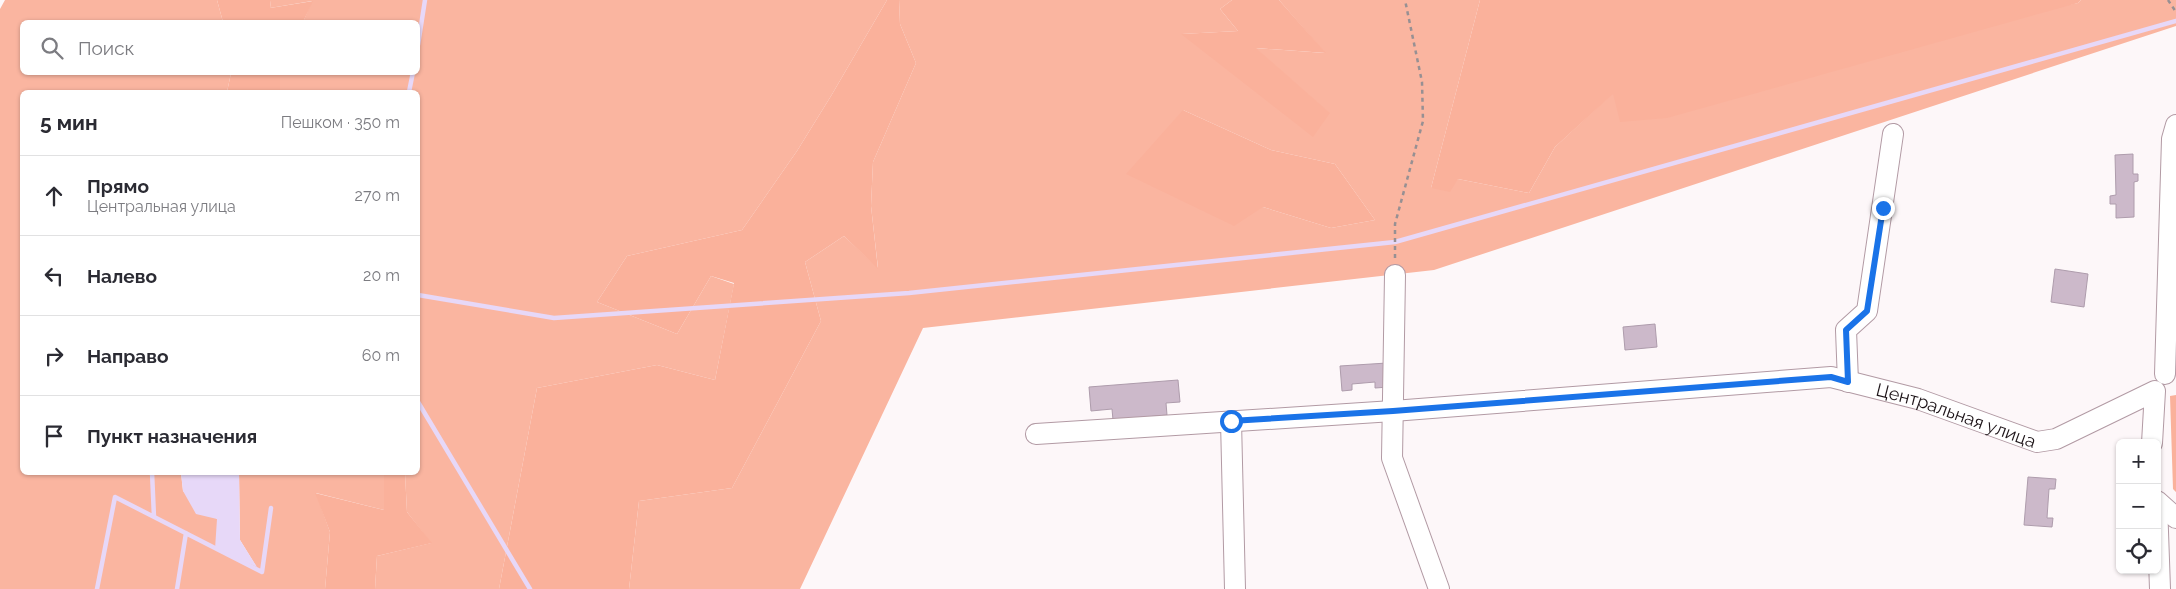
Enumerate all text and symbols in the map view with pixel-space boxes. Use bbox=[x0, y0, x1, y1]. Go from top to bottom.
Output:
search box bbox=[20, 20, 420, 75]
icon: search bbox=[38, 34, 66, 62]
text: Поиск bbox=[78, 37, 134, 59]
text: 5 мин bbox=[40, 110, 98, 135]
text: Пешком · 350 m bbox=[281, 113, 400, 132]
text: Прямо bbox=[87, 175, 149, 197]
icon: ahead bbox=[40, 182, 68, 210]
text: 270 m bbox=[355, 186, 400, 205]
text: Центральная улица bbox=[87, 197, 236, 216]
route end bbox=[1872, 197, 1895, 220]
icon: left bbox=[40, 262, 68, 290]
text: Налево bbox=[87, 265, 157, 287]
text: 20 m bbox=[363, 266, 400, 285]
icon: right bbox=[40, 342, 68, 370]
text: Направо bbox=[87, 345, 168, 367]
text: 60 m bbox=[362, 346, 400, 365]
street label: Центральная улица bbox=[1874, 378, 2039, 451]
route start bbox=[1220, 410, 1243, 433]
icon: arrive bbox=[40, 422, 68, 450]
text: Пункт назначения bbox=[87, 425, 257, 447]
map controls bbox=[2116, 439, 2161, 574]
button: + bbox=[2116, 439, 2161, 484]
button: − bbox=[2116, 484, 2161, 529]
button: locate bbox=[2116, 529, 2161, 574]

